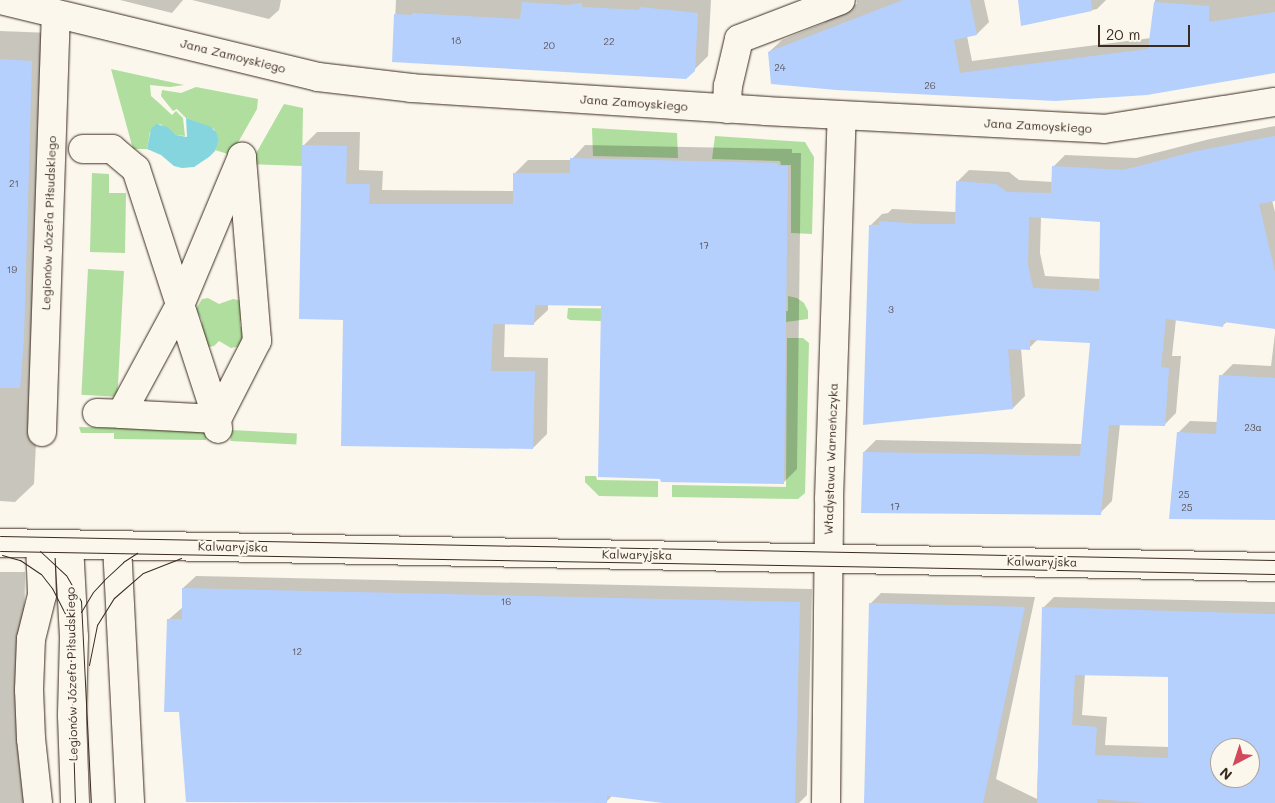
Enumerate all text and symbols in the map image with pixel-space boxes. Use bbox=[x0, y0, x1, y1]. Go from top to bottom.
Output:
scale bar bbox=[1100, 15, 1192, 47]
text: 20 m bbox=[1106, 24, 1140, 44]
house number: 18 bbox=[451, 35, 461, 47]
street label: Jana Zamoyskiego bbox=[179, 36, 287, 76]
house number: 22 bbox=[603, 36, 615, 48]
house number: 20 bbox=[543, 40, 555, 52]
house number: 24 bbox=[774, 62, 786, 74]
house number: 26 bbox=[924, 80, 936, 92]
street label: Jana Zamoyskiego bbox=[580, 92, 688, 114]
street label: Jana Zamoyskiego bbox=[984, 116, 1092, 136]
street label: Legionów Józefa Piłsudskiego bbox=[39, 136, 59, 310]
house number: 21 bbox=[9, 178, 19, 190]
house number: 17 bbox=[699, 240, 709, 252]
house number: 19 bbox=[7, 264, 17, 276]
house number: 3 bbox=[888, 304, 894, 316]
street label: Władysława Warneńczyka bbox=[821, 383, 841, 535]
house number: 23a bbox=[1244, 422, 1262, 434]
house number: 25 bbox=[1178, 489, 1190, 501]
house number: 17 bbox=[890, 501, 900, 513]
house number: 25 bbox=[1181, 502, 1193, 514]
street label: Kalwaryjska bbox=[198, 539, 268, 555]
street label: Kalwaryjska bbox=[602, 547, 672, 563]
street label: Kalwaryjska bbox=[1007, 554, 1077, 570]
street label: Legionów Józefa Piłsudskiego bbox=[63, 587, 81, 761]
house number: 16 bbox=[501, 596, 511, 608]
house number: 12 bbox=[292, 646, 302, 658]
north arrow bbox=[1210, 738, 1260, 788]
text: N bbox=[1216, 763, 1236, 785]

